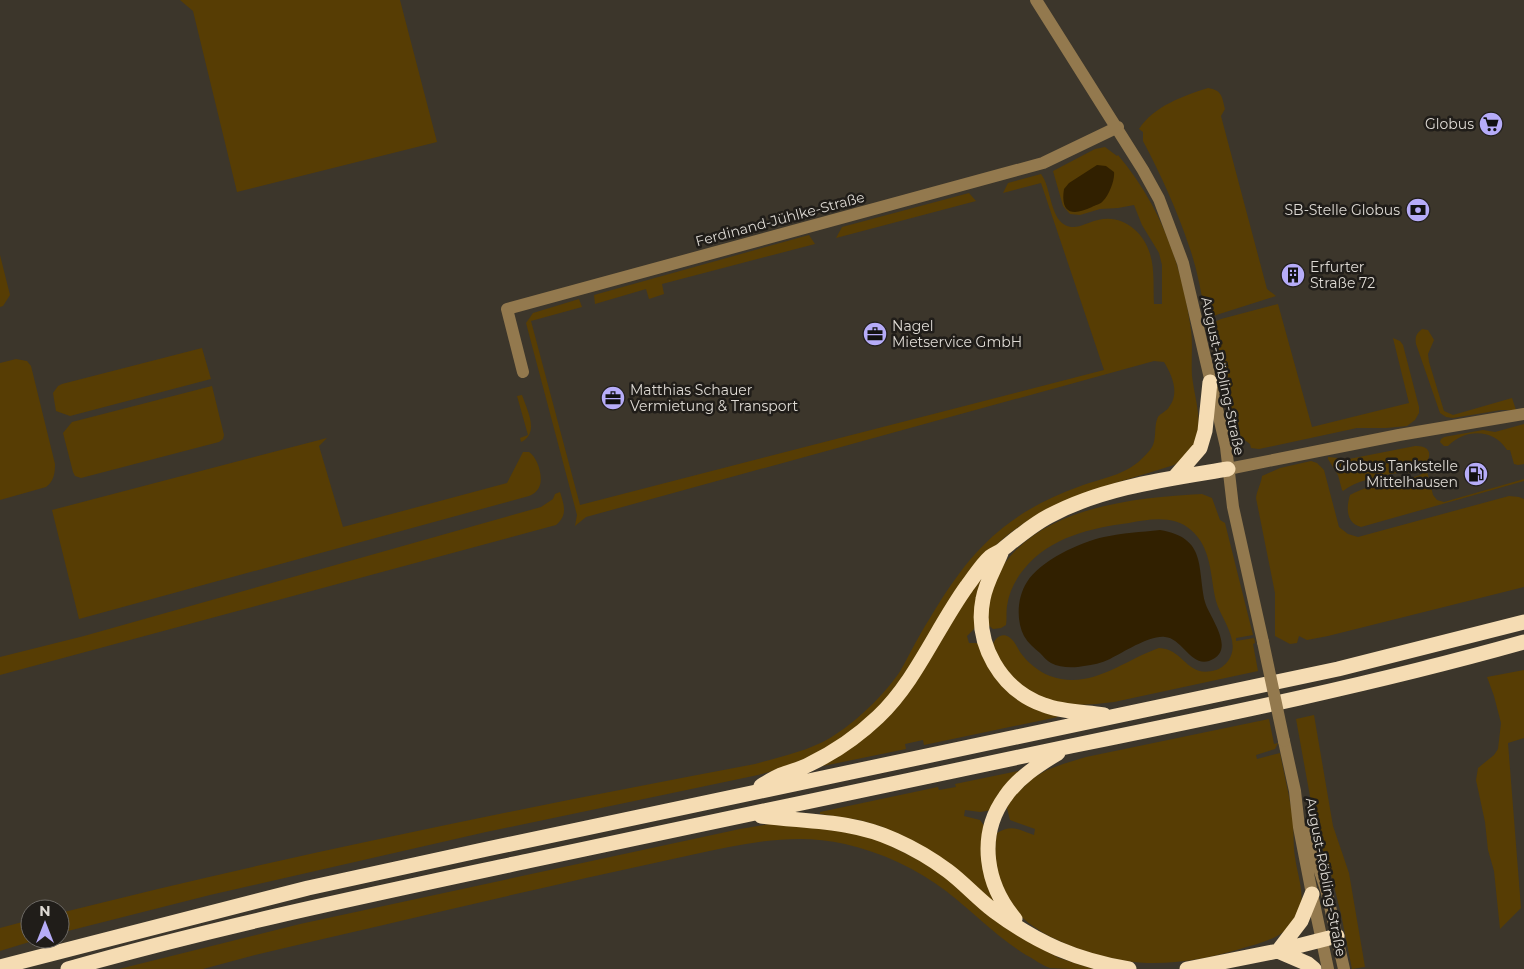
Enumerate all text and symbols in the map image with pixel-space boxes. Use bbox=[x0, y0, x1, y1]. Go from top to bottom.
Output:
supermarket icon: Globus bbox=[1478, 111, 1504, 137]
place label: Globus bbox=[1425, 115, 1474, 133]
street label: Ferdinand-Jühlke-Straße bbox=[693, 188, 867, 250]
bank icon: SB-Stelle Globus bbox=[1405, 197, 1431, 223]
place label: SB-Stelle Globus bbox=[1284, 201, 1400, 219]
place label: Erfurter Straße 72 bbox=[1310, 258, 1375, 292]
building icon: Erfurter Straße 72 bbox=[1280, 262, 1306, 288]
street label: August-Röbling-Straße bbox=[1197, 295, 1249, 457]
place label: Nagel Mietservice GmbH bbox=[892, 317, 1022, 351]
office icon: Nagel Mietservice GmbH bbox=[862, 321, 888, 347]
place label: Matthias Schauer Vermietung & Transport bbox=[630, 381, 798, 415]
office icon: Matthias Schauer Vermietung & Transport bbox=[600, 385, 626, 411]
place label: Globus Tankstelle Mittelhausen bbox=[1335, 457, 1458, 491]
fuel station icon: Globus Tankstelle Mittelhausen bbox=[1463, 461, 1489, 487]
street label: August-Röbling-Straße bbox=[1302, 796, 1350, 958]
north arrow bbox=[20, 899, 70, 949]
text: N bbox=[39, 902, 51, 920]

